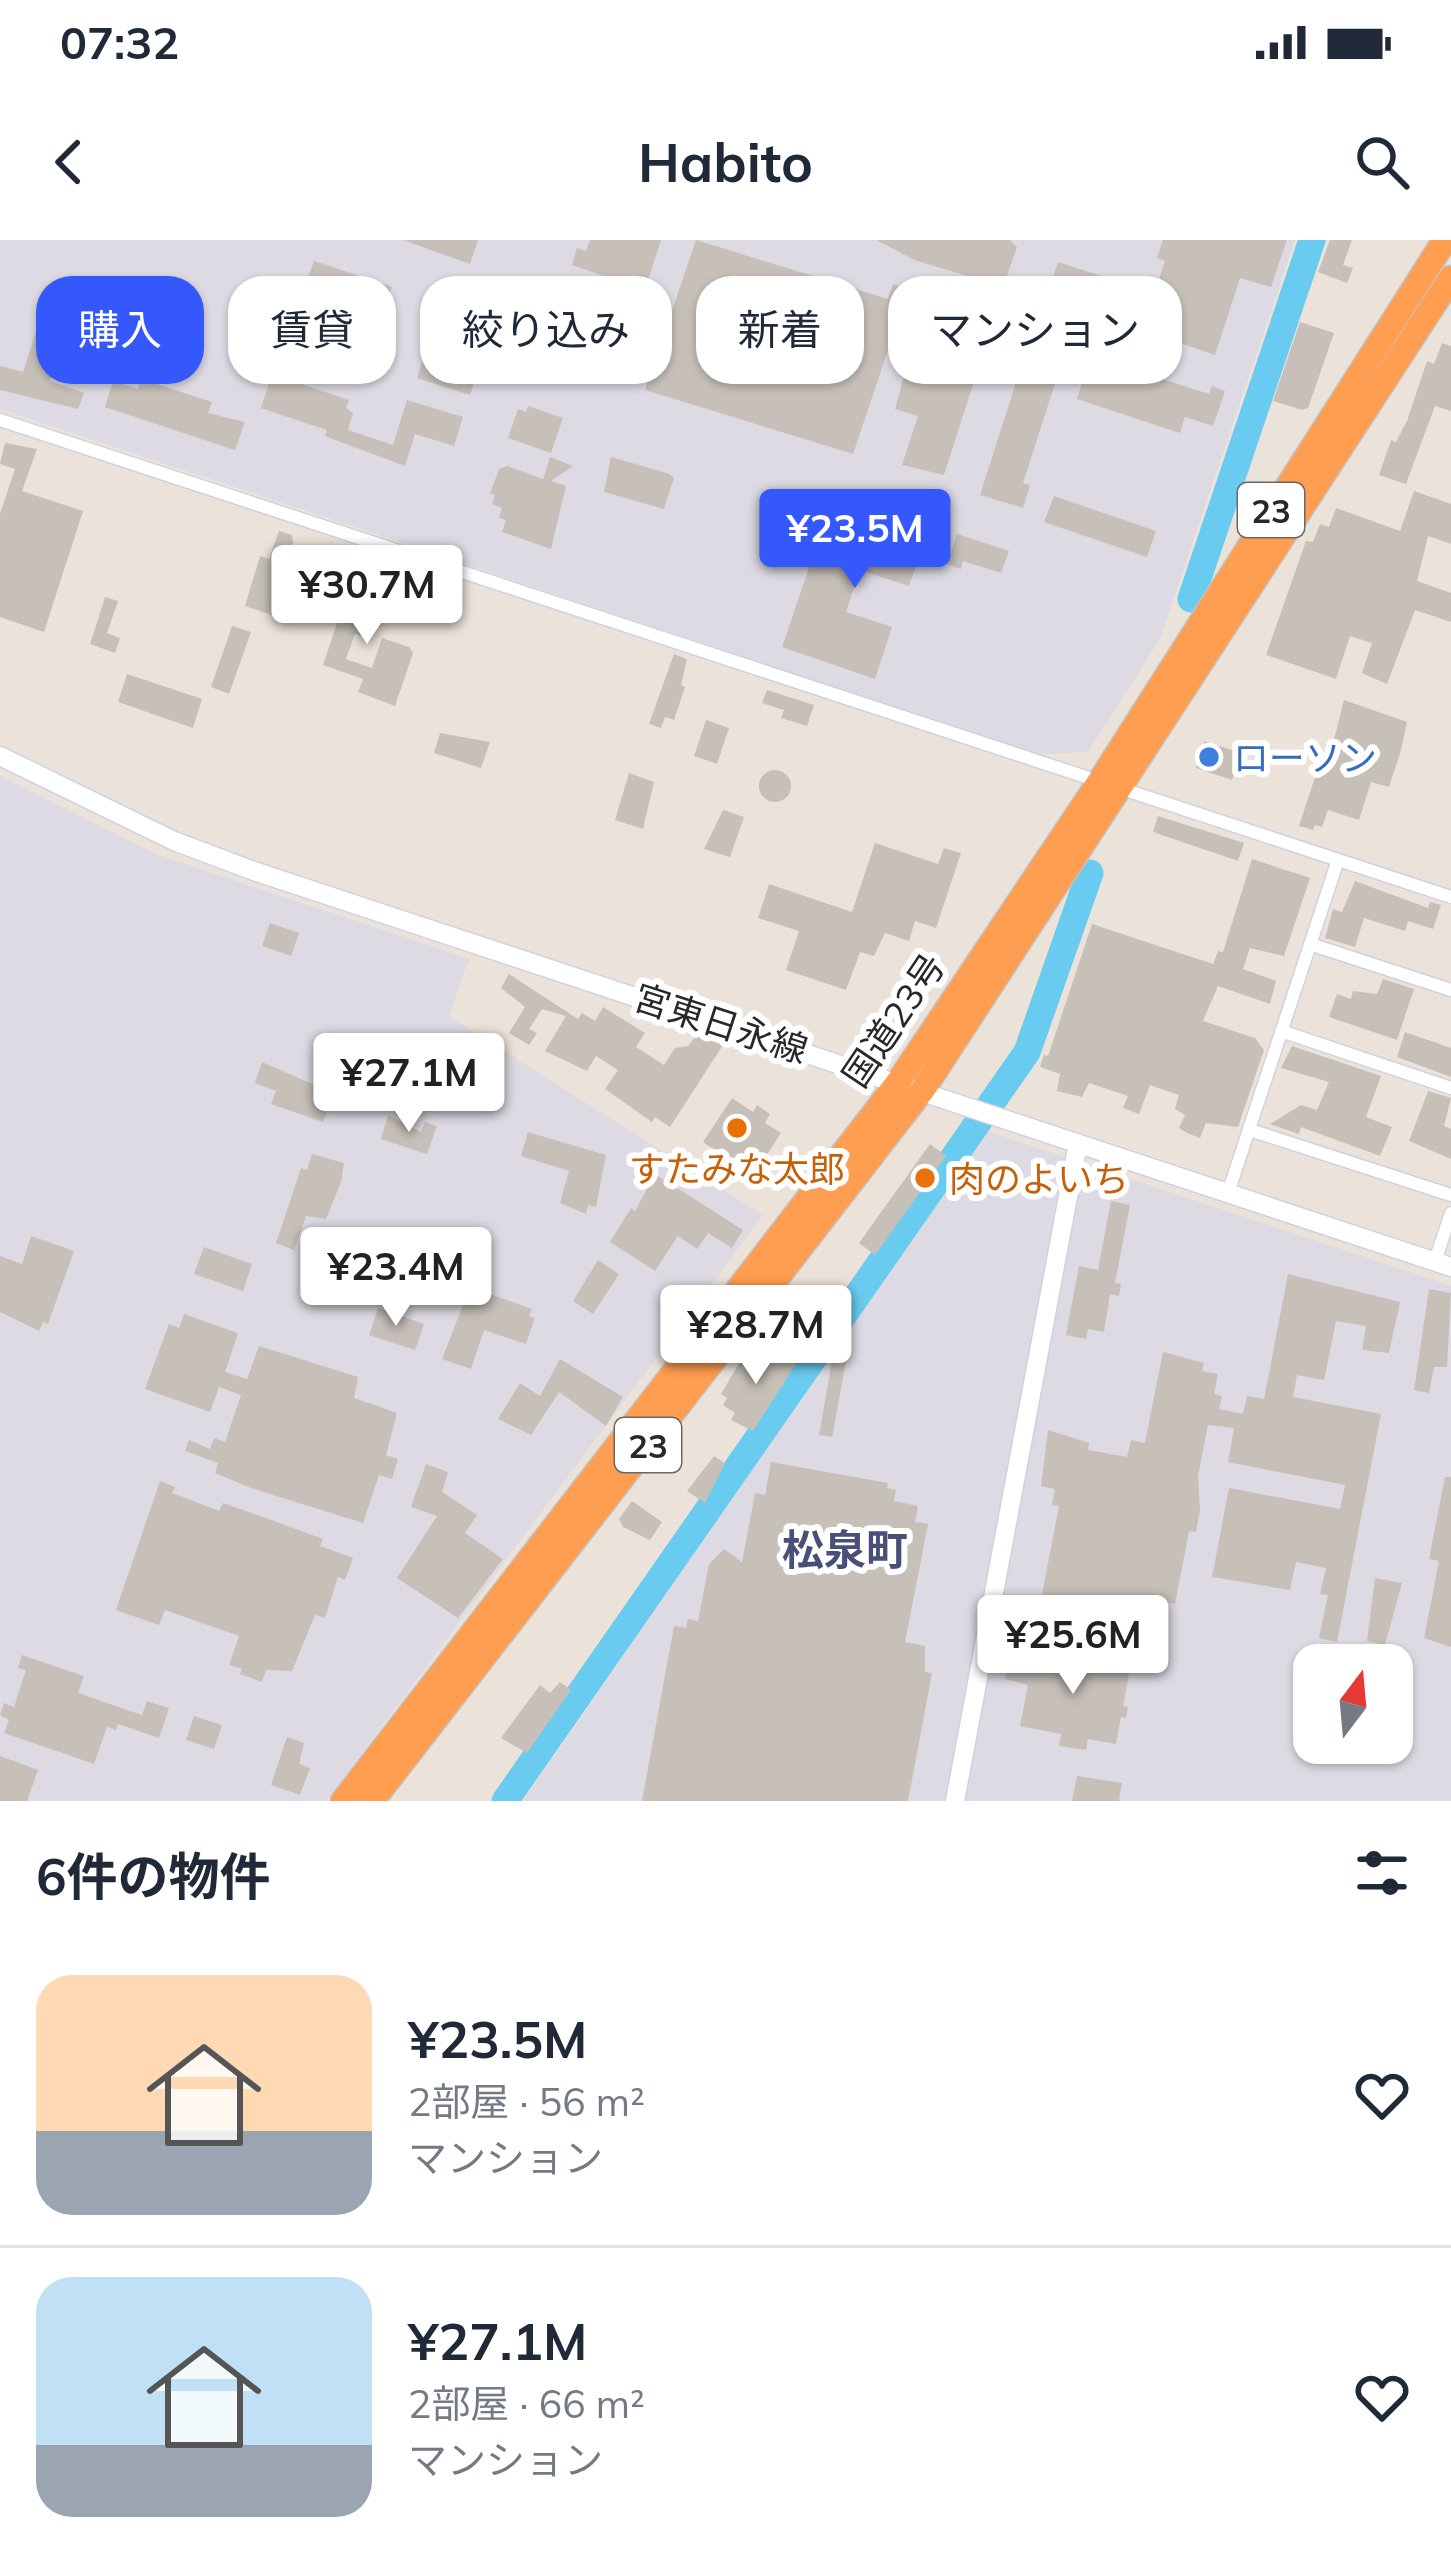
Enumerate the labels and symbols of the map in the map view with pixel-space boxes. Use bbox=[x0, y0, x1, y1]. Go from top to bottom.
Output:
road number: 23 bbox=[1238, 483, 1304, 537]
pin: ¥23.5M bbox=[757, 489, 953, 591]
pin: ¥30.7M bbox=[269, 545, 465, 647]
place label: ローソン bbox=[1233, 735, 1377, 780]
marker: ローソン bbox=[1196, 744, 1222, 770]
street label: 国道23号 bbox=[832, 945, 954, 1095]
street label: 宮東日永線 bbox=[628, 974, 814, 1072]
pin: ¥27.1M bbox=[311, 1033, 507, 1135]
marker: すたみな太郎 bbox=[724, 1115, 750, 1141]
place label: すたみな太郎 bbox=[629, 1146, 845, 1191]
place label: 肉のよいち bbox=[949, 1156, 1129, 1201]
marker: 肉のよいち bbox=[912, 1165, 938, 1191]
pin: ¥23.4M bbox=[298, 1227, 494, 1329]
pin: ¥28.7M bbox=[658, 1285, 854, 1387]
road number: 23 bbox=[615, 1418, 681, 1472]
district label: 松泉町 bbox=[782, 1523, 908, 1576]
pin: ¥25.6M bbox=[975, 1595, 1171, 1697]
north arrow bbox=[1293, 1644, 1413, 1764]

